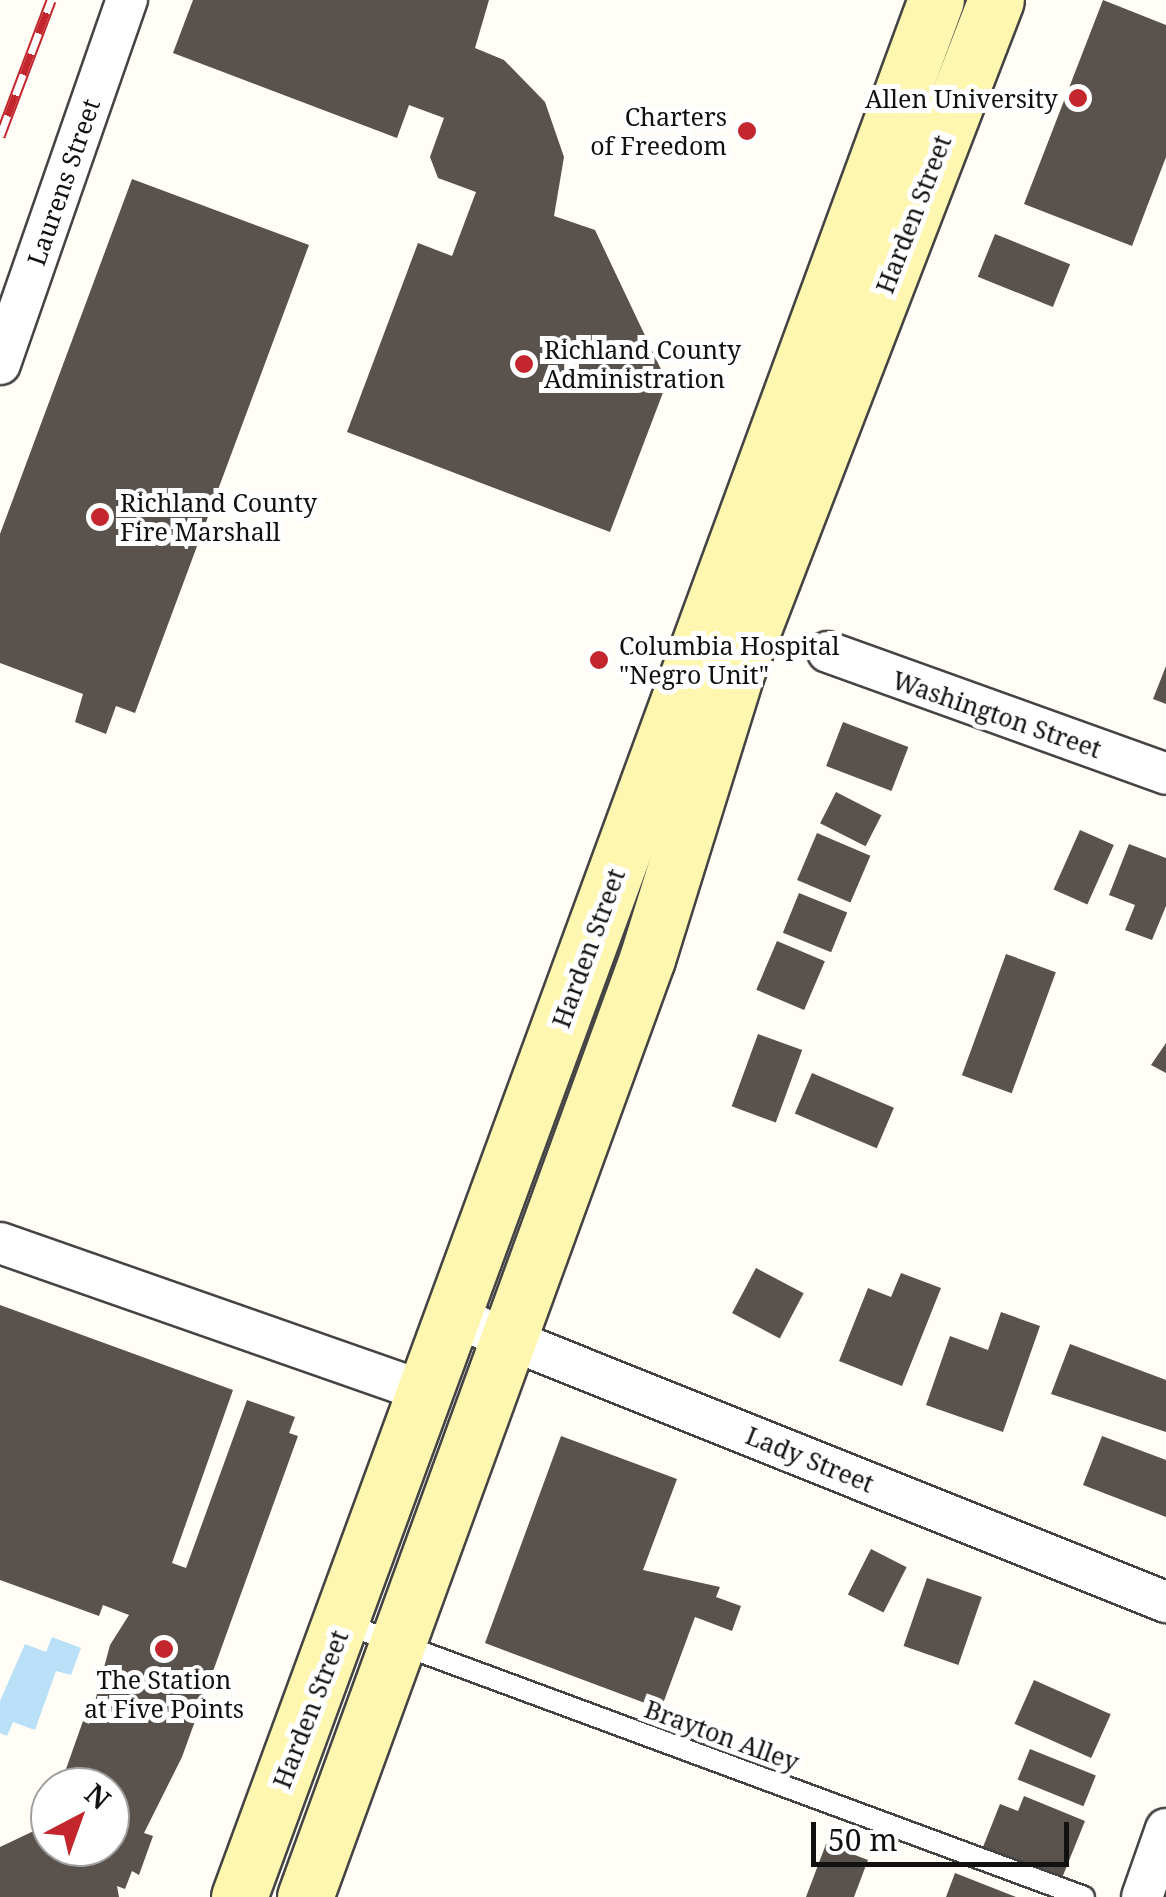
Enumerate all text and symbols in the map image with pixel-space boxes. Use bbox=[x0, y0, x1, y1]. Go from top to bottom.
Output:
place label: Allen University bbox=[865, 83, 1058, 113]
marker: Allen University bbox=[1067, 87, 1089, 109]
street label: Laurens Street bbox=[20, 95, 106, 269]
place label: Charters of Freedom bbox=[590, 102, 727, 161]
marker: Charters of Freedom bbox=[736, 120, 758, 142]
street label: Harden Street bbox=[869, 131, 957, 297]
place label: Richland County Administration bbox=[544, 335, 741, 394]
marker: Richland County Administration bbox=[513, 353, 535, 375]
place label: Richland County Fire Marshall bbox=[120, 488, 317, 547]
marker: Richland County Fire Marshall bbox=[89, 506, 111, 528]
place label: Columbia Hospital "Negro Unit" bbox=[619, 631, 839, 690]
marker: Columbia Hospital "Negro Unit" bbox=[588, 649, 610, 671]
street label: Washington Street bbox=[889, 664, 1105, 764]
street label: Harden Street bbox=[545, 865, 631, 1031]
street label: Lady Street bbox=[742, 1420, 878, 1498]
street label: Harden Street bbox=[266, 1626, 354, 1792]
marker: The Station at Five Points bbox=[153, 1638, 175, 1660]
place label: The Station at Five Points bbox=[84, 1665, 244, 1724]
street label: Brayton Alley bbox=[641, 1693, 803, 1777]
north arrow bbox=[30, 1767, 130, 1867]
text: N bbox=[78, 1774, 119, 1817]
scale bar bbox=[816, 1802, 1074, 1864]
text: 50 m bbox=[828, 1819, 898, 1860]

